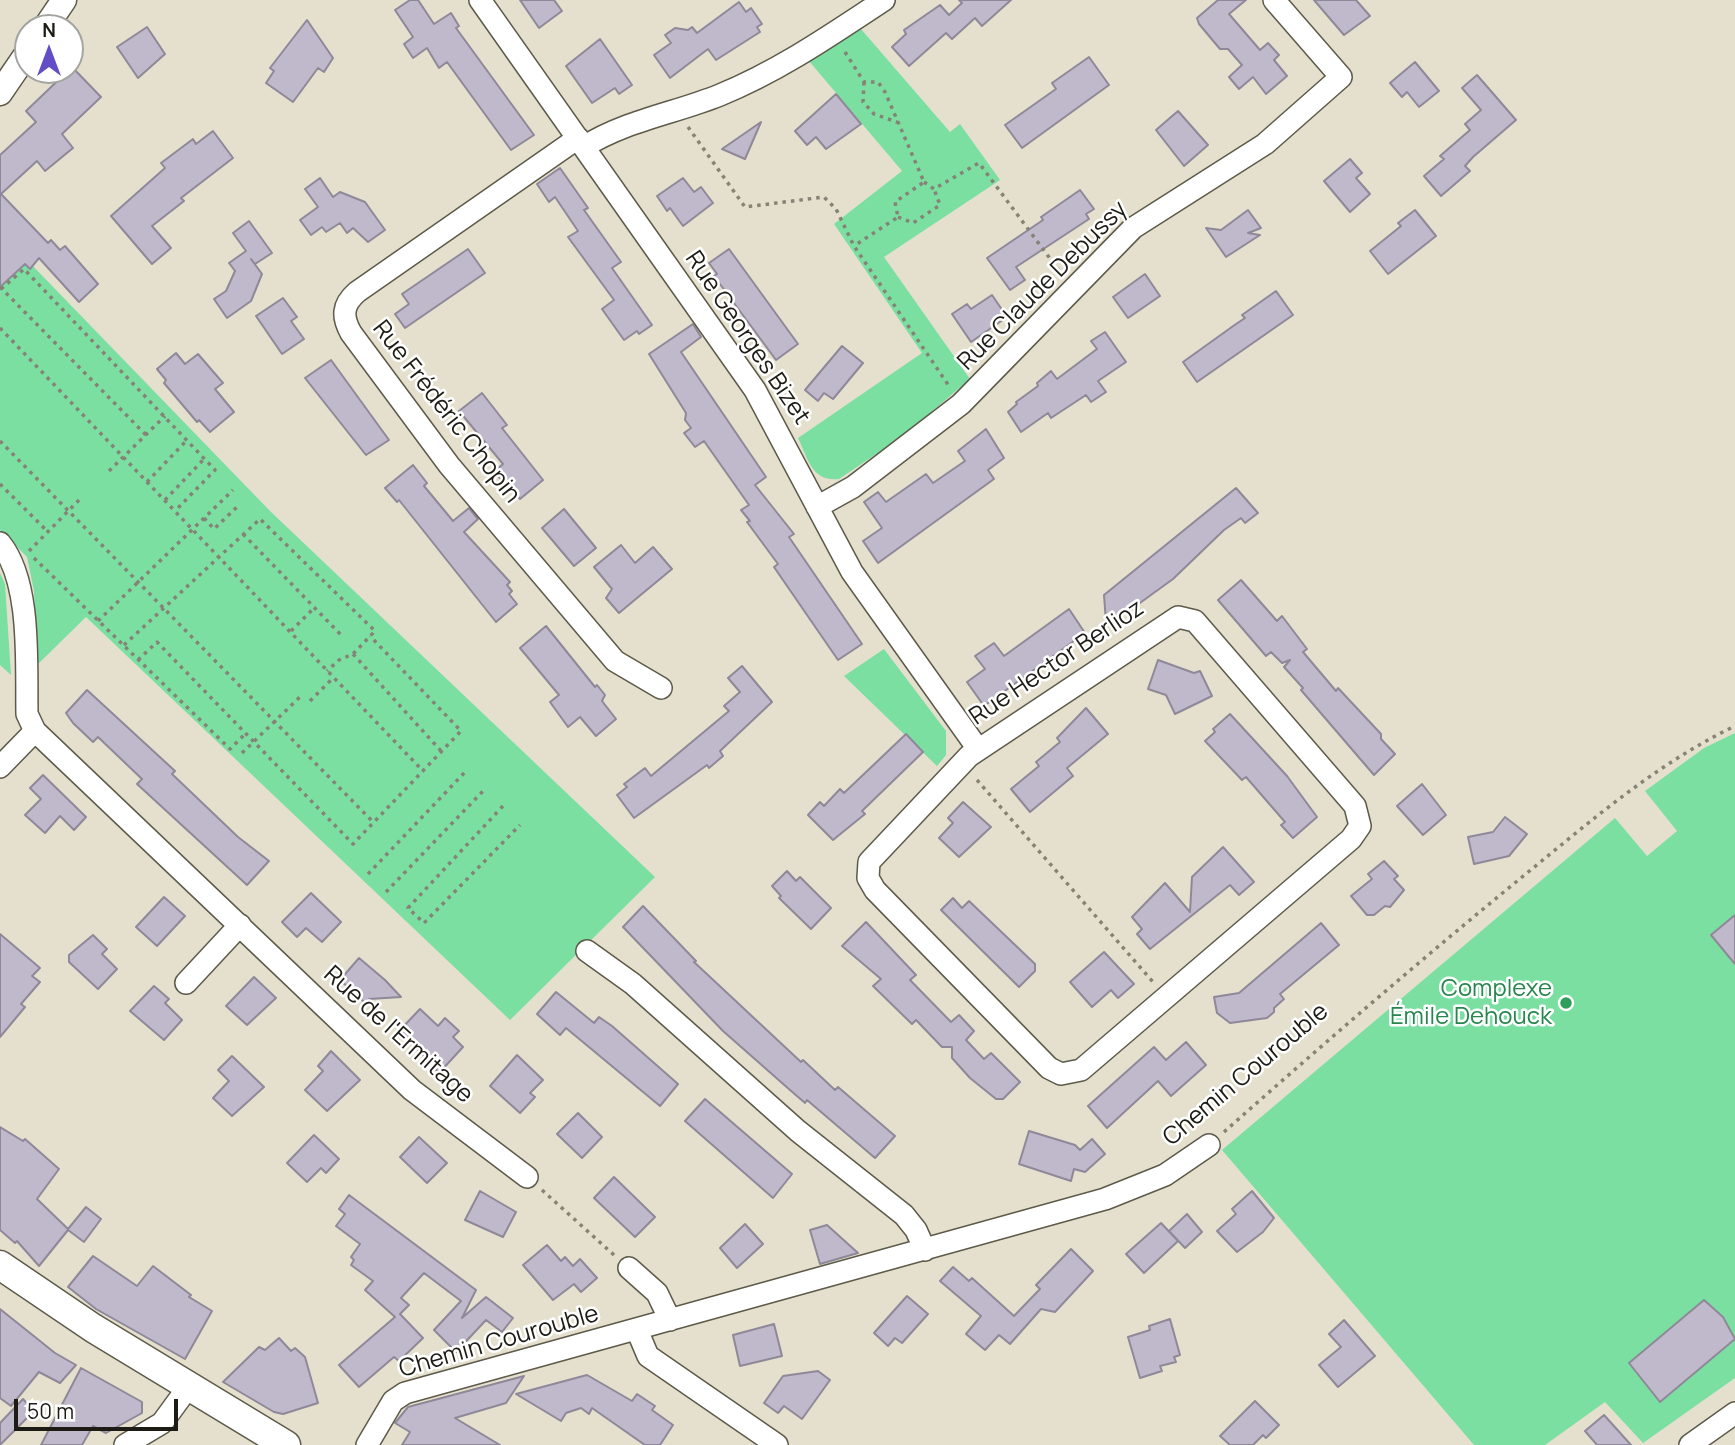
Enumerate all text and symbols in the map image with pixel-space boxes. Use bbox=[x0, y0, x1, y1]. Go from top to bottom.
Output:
north arrow bbox=[14, 14, 84, 84]
text: N bbox=[42, 17, 56, 43]
street label: Rue Claude Debussy bbox=[952, 195, 1134, 377]
street label: Rue Georges Bizet bbox=[678, 246, 816, 430]
street label: Rue Frédéric Chopin bbox=[366, 315, 526, 509]
street label: Rue Hector Berlioz bbox=[964, 594, 1150, 732]
street label: Rue de l'Ermitage bbox=[317, 960, 479, 1110]
place label: Complexe Émile Dehouck bbox=[1390, 975, 1552, 1031]
marker: Complexe Émile Dehouck bbox=[1558, 995, 1574, 1011]
street label: Chemin Courouble bbox=[1158, 998, 1334, 1152]
street label: Chemin Courouble bbox=[396, 1300, 602, 1384]
scale bar bbox=[18, 1386, 182, 1430]
text: 50 m bbox=[27, 1397, 74, 1425]

